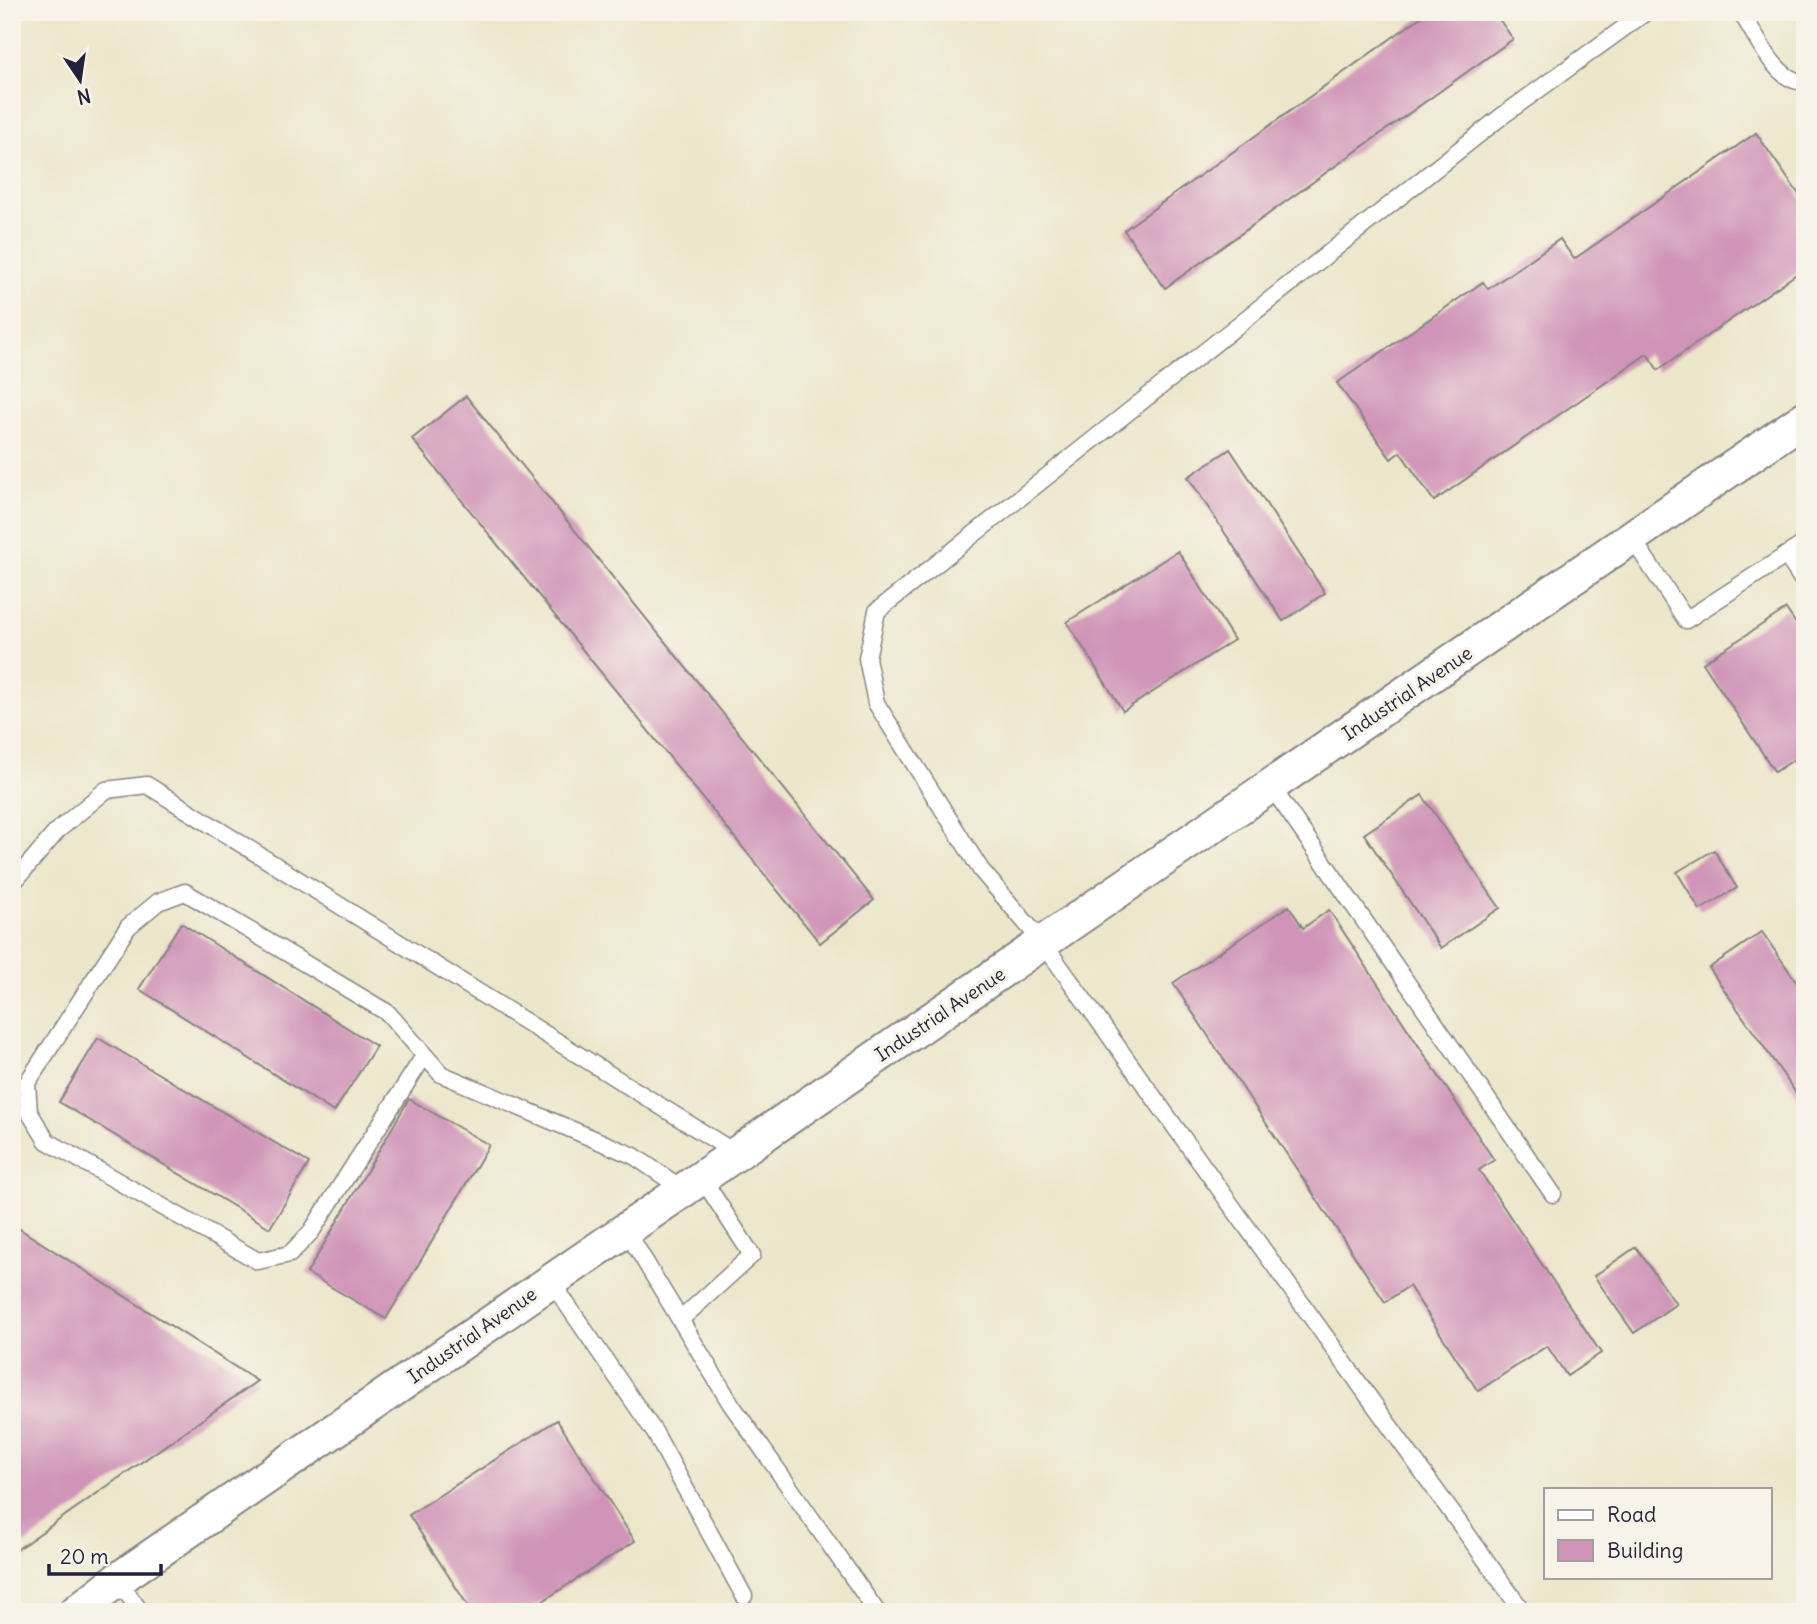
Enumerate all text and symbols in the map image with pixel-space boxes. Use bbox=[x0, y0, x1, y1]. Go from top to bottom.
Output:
north arrow bbox=[46, 46, 116, 116]
text: N bbox=[75, 83, 93, 110]
street label: Industrial Avenue bbox=[1337, 641, 1477, 745]
street label: Industrial Avenue bbox=[870, 962, 1010, 1066]
street label: Industrial Avenue bbox=[403, 1282, 541, 1388]
legend bbox=[1544, 1488, 1772, 1578]
text: Road bbox=[1607, 1501, 1656, 1528]
scale bar bbox=[49, 1533, 161, 1577]
text: Building bbox=[1607, 1537, 1683, 1564]
text: 20 m bbox=[60, 1543, 109, 1570]

